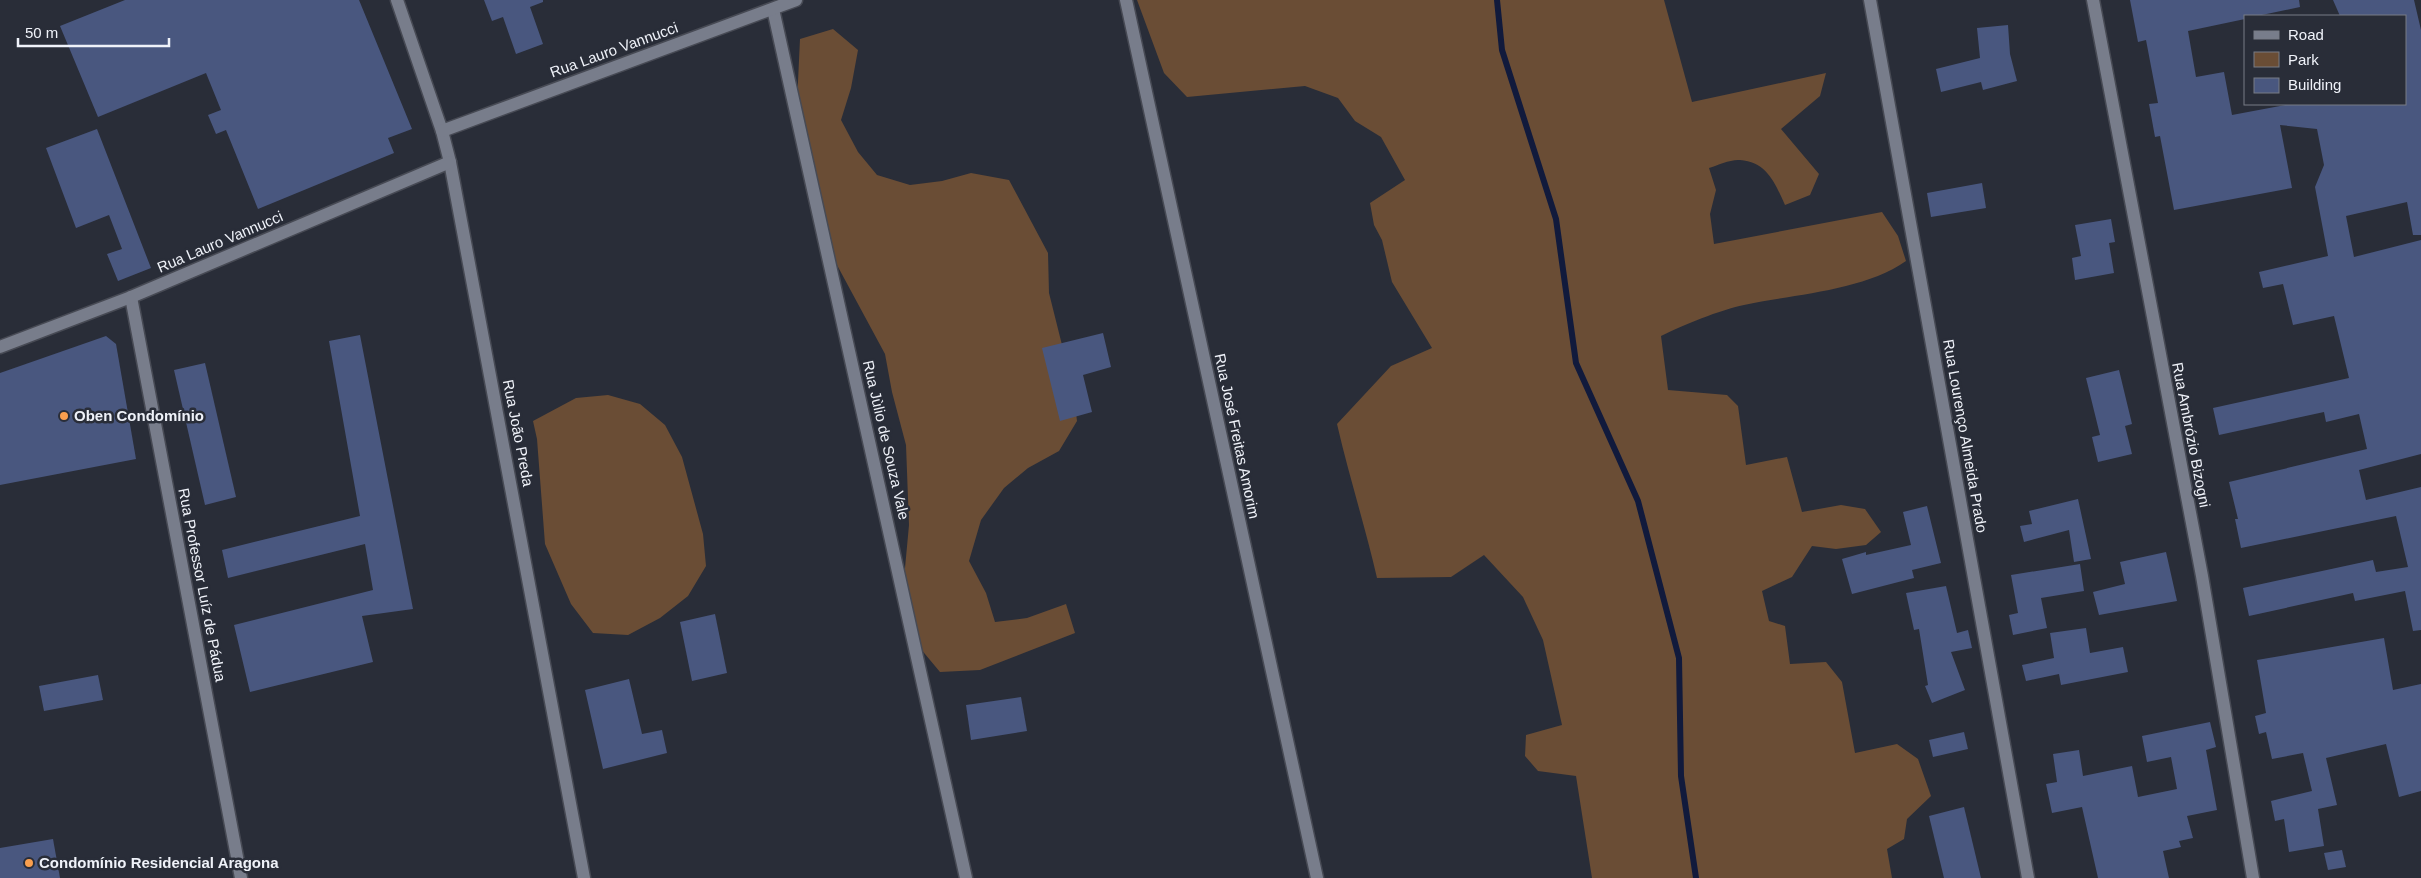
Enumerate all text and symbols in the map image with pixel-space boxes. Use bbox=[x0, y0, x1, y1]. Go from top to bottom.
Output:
scale bar bbox=[18, 15, 169, 47]
legend bbox=[2244, 15, 2406, 105]
street label: Rua Lauro Vannucci bbox=[548, 18, 680, 81]
text: 50 m bbox=[25, 24, 58, 41]
text: Road bbox=[2288, 26, 2324, 43]
text: Park bbox=[2288, 51, 2319, 68]
text: Building bbox=[2288, 76, 2341, 93]
street label: Rua Lauro Vannucci bbox=[154, 207, 285, 276]
street label: Rua Lourenço Almeida Prado bbox=[1940, 338, 1991, 534]
street label: Rua José Freitas Amorim bbox=[1212, 352, 1263, 520]
street label: Rua Jùlio de Souza Vale bbox=[860, 358, 913, 521]
street label: Rua Ambrózio Bizogni bbox=[2169, 361, 2214, 509]
street label: Rua João Preda bbox=[500, 378, 537, 488]
place label: Oben Condomínio bbox=[74, 407, 204, 424]
marker: Oben Condomínio bbox=[58, 410, 70, 422]
street label: Rua Professor Luíz de Pádua bbox=[175, 487, 230, 684]
place label: Condomínio Residencial Aragona bbox=[39, 854, 279, 871]
marker: Condomínio Residencial Aragona bbox=[23, 857, 35, 869]

